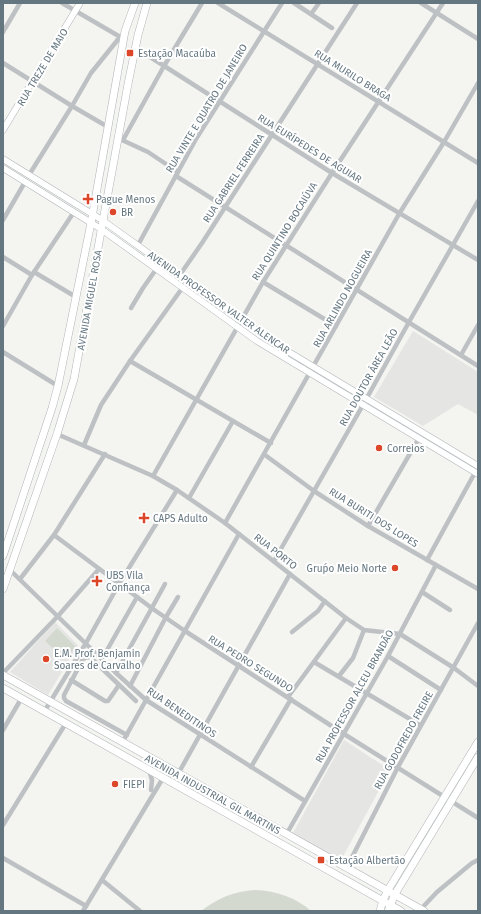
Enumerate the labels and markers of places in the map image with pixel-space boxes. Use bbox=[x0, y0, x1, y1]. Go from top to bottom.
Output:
place label: Estação Macaúba bbox=[138, 47, 216, 60]
marker: Estação Macaúba bbox=[125, 48, 135, 58]
marker: Pague Menos bbox=[83, 194, 93, 204]
place label: Pague Menos bbox=[96, 194, 156, 206]
marker: BR bbox=[108, 207, 118, 217]
place label: BR bbox=[121, 207, 133, 219]
marker: Correios bbox=[374, 443, 384, 453]
place label: Correios bbox=[387, 443, 425, 455]
marker: CAPS Adulto bbox=[138, 512, 150, 524]
place label: CAPS Adulto bbox=[153, 513, 208, 525]
place label: Gruṕo Meio Norte bbox=[307, 562, 387, 575]
marker: Gruṕo Meio Norte bbox=[390, 563, 400, 573]
place label: UBS Vila Confiança bbox=[106, 570, 150, 594]
marker: UBS Vila Confiança bbox=[91, 575, 103, 587]
place label: E.M. Prof. Benjamin Soares de Carvalho bbox=[54, 648, 141, 672]
marker: E.M. Prof. Benjamin Soares de Carvalho bbox=[41, 654, 51, 664]
marker: FIEPI bbox=[110, 779, 120, 789]
place label: FIEPI bbox=[123, 779, 145, 791]
marker: Estação Albertão bbox=[316, 855, 326, 865]
place label: Estação Albertão bbox=[329, 855, 405, 867]

